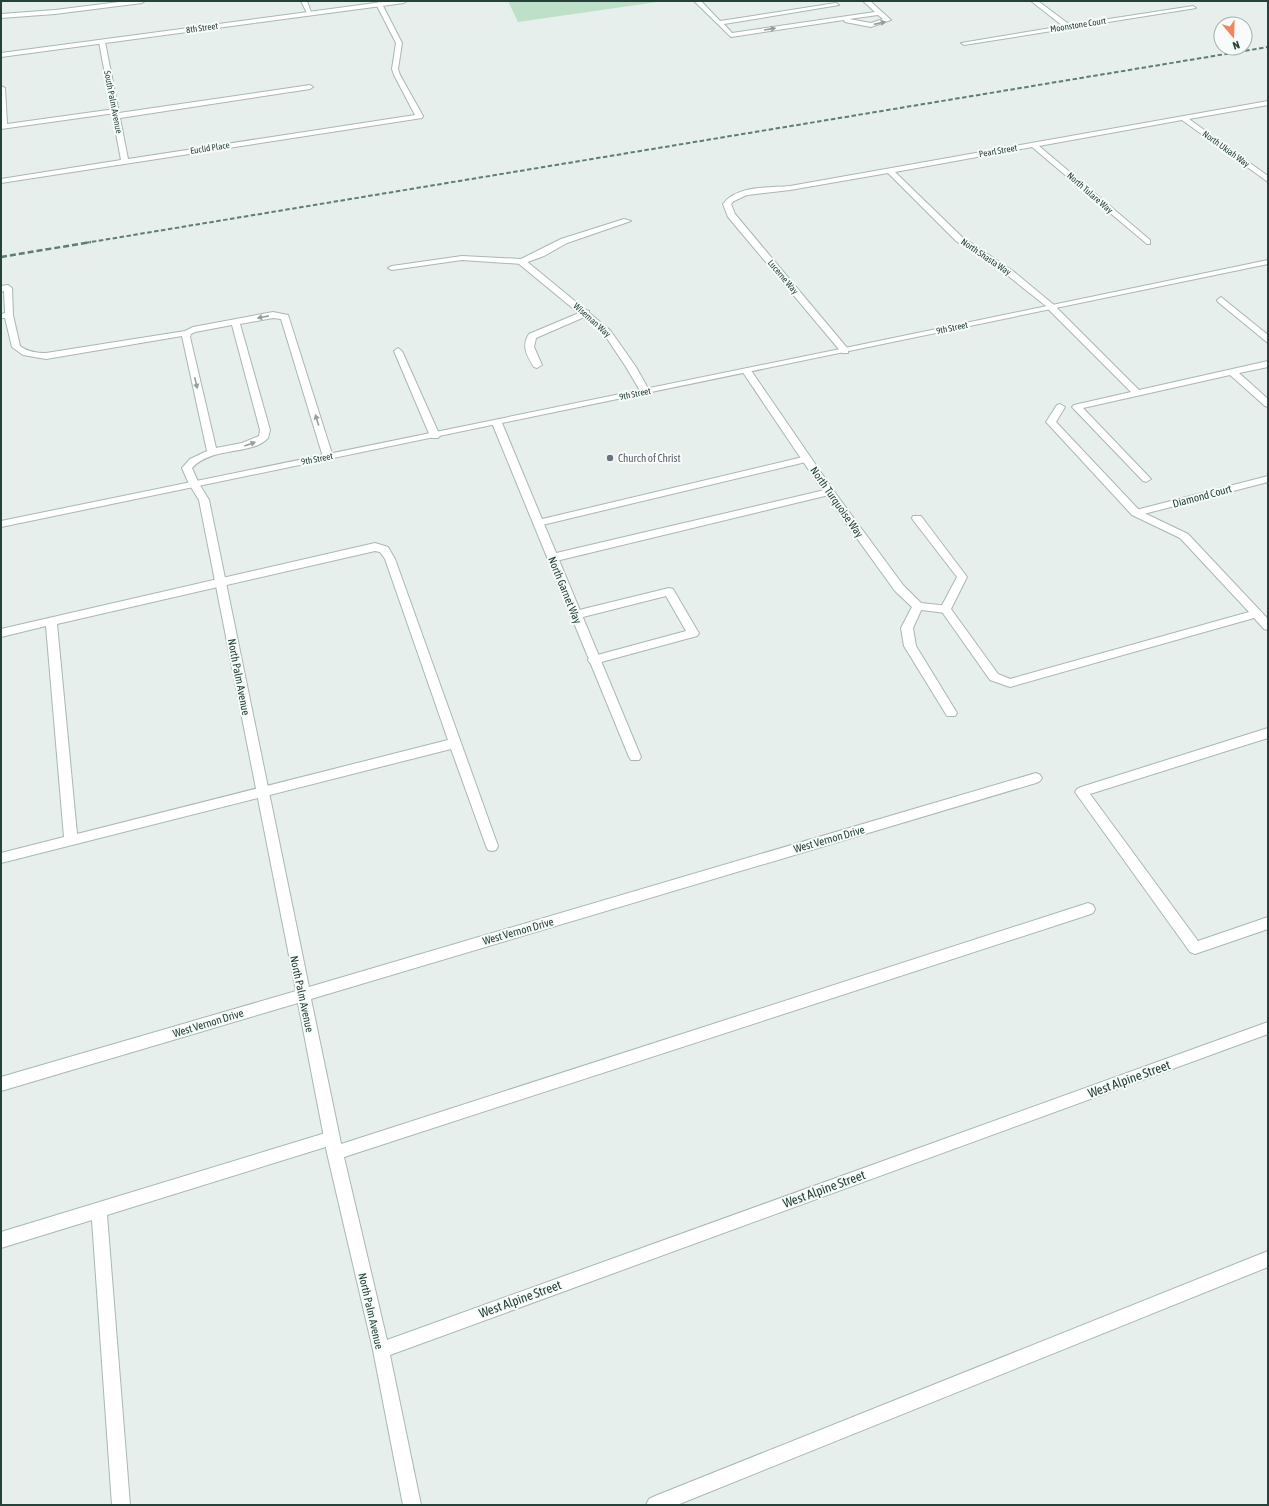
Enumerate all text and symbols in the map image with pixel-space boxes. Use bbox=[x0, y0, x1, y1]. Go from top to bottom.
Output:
street label: Moonstone Court bbox=[1049, 16, 1107, 34]
north arrow bbox=[1213, 16, 1253, 56]
one-way arrow bbox=[874, 19, 886, 25]
street label: 8th Street bbox=[185, 21, 219, 35]
one-way arrow bbox=[764, 26, 776, 32]
text: N bbox=[1231, 39, 1241, 52]
street label: South Palm Avenue bbox=[102, 70, 124, 134]
street label: North Ukiah Way bbox=[1201, 129, 1252, 169]
street label: Euclid Place bbox=[190, 140, 230, 156]
street label: Pearl Street bbox=[978, 143, 1018, 159]
street label: North Tulare Way bbox=[1065, 171, 1115, 216]
street label: North Shasta Way bbox=[959, 237, 1013, 278]
street label: Lucerne Way bbox=[766, 258, 800, 296]
street label: Wiseman Way bbox=[571, 301, 613, 339]
one-way arrow bbox=[257, 314, 270, 320]
street label: 9th Street bbox=[935, 320, 969, 336]
one-way arrow bbox=[194, 377, 200, 390]
street label: 9th Street bbox=[618, 386, 652, 402]
one-way arrow bbox=[314, 413, 320, 425]
one-way arrow bbox=[245, 441, 257, 447]
street label: 9th Street bbox=[300, 451, 334, 467]
place label: Church of Christ bbox=[618, 452, 681, 464]
marker: Church of Christ bbox=[605, 453, 615, 463]
street label: North Turquoise Way bbox=[808, 464, 866, 540]
street label: Diamond Court bbox=[1171, 482, 1233, 510]
street label: North Garnet Way bbox=[546, 555, 584, 626]
street label: North Palm Avenue bbox=[226, 638, 252, 716]
street label: West Vernon Drive bbox=[792, 823, 866, 855]
street label: West Vernon Drive bbox=[481, 915, 555, 947]
street label: North Palm Avenue bbox=[288, 955, 316, 1033]
street label: West Vernon Drive bbox=[171, 1007, 245, 1039]
street label: West Alpine Street bbox=[1086, 1057, 1172, 1101]
street label: West Alpine Street bbox=[781, 1167, 867, 1211]
street label: North Palm Avenue bbox=[356, 1272, 386, 1350]
street label: West Alpine Street bbox=[477, 1277, 563, 1321]

